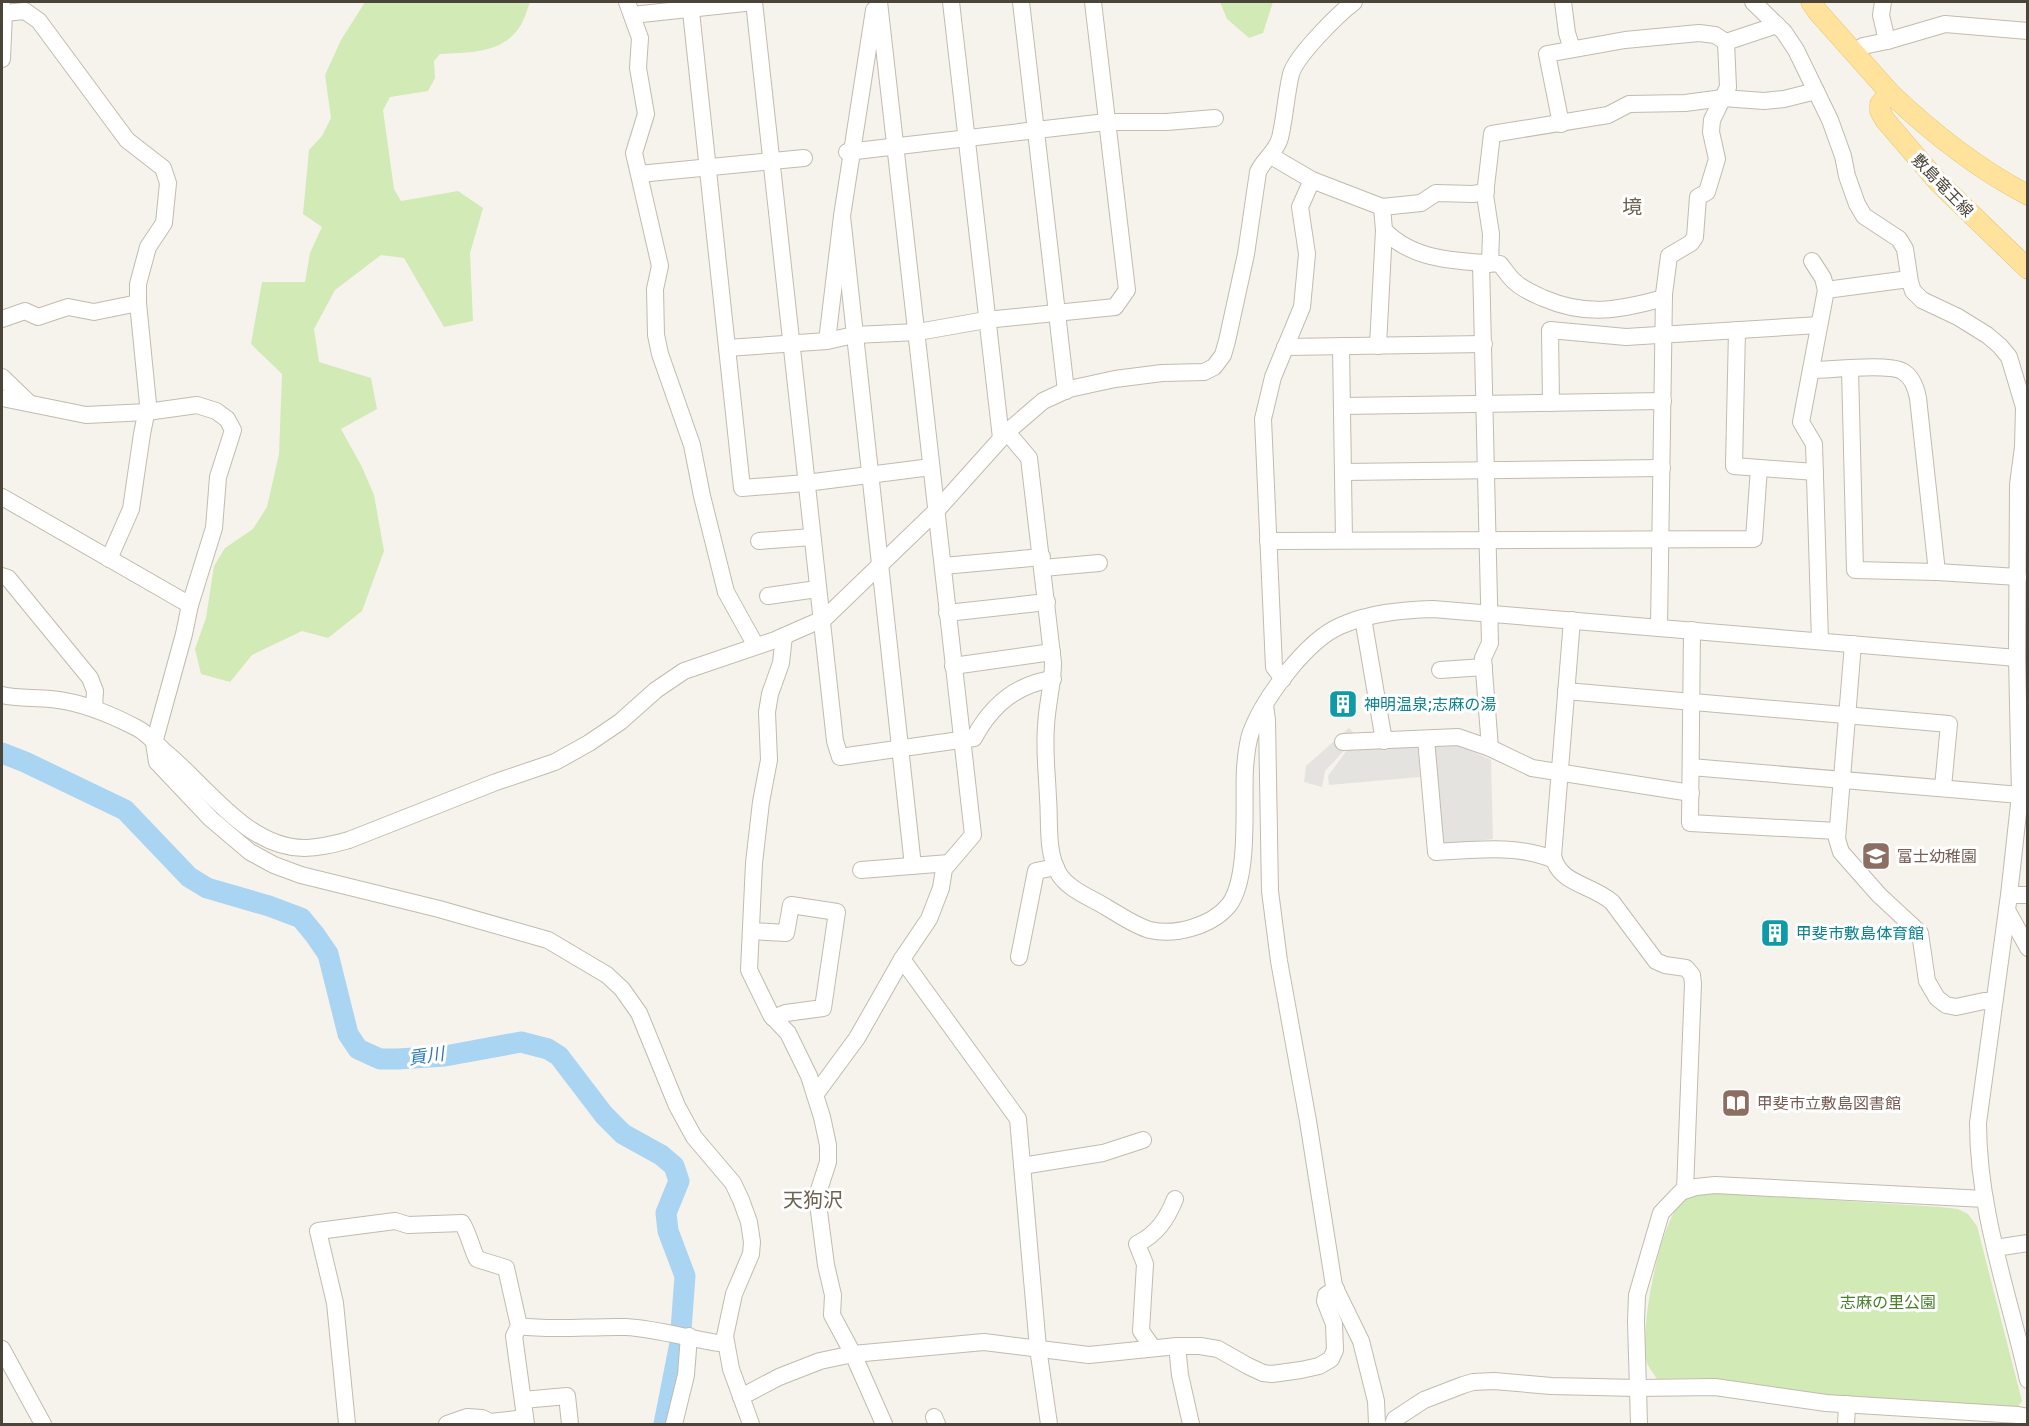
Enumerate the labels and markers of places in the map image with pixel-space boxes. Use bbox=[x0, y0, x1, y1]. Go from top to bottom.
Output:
building icon: 神明温泉;志麻の湯 bbox=[1327, 688, 1359, 720]
place label: 神明温泉;志麻の湯 bbox=[1364, 693, 1496, 715]
school or university icon: 富士幼稚園 bbox=[1860, 840, 1892, 872]
place label: 富士幼稚園 bbox=[1897, 845, 1977, 867]
building icon: 甲斐市敷島体育館 bbox=[1759, 917, 1791, 949]
place label: 甲斐市敷島体育館 bbox=[1796, 922, 1924, 944]
library icon: 甲斐市立敷島図書館 bbox=[1720, 1087, 1752, 1119]
place label: 甲斐市立敷島図書館 bbox=[1757, 1092, 1901, 1114]

